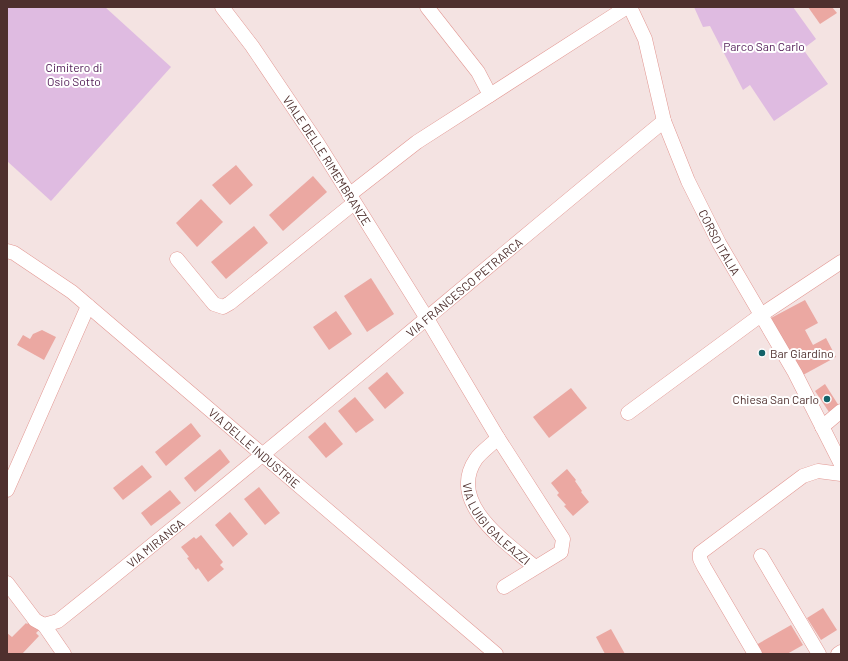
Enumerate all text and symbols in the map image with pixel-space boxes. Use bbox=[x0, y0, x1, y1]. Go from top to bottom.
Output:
park label: Parco San Carlo bbox=[723, 39, 805, 53]
park label: Cimitero di Osio Sotto bbox=[46, 60, 102, 88]
street label: VIALE DELLE RIMEMBRANZE bbox=[280, 93, 374, 228]
street label: CORSO ITALIA bbox=[696, 207, 743, 278]
street label: VIA FRANCESCO PETRARCA bbox=[403, 235, 525, 339]
place label: Bar Giardino bbox=[770, 346, 834, 360]
marker: Bar Giardino bbox=[757, 348, 767, 358]
place label: Chiesa San Carlo bbox=[733, 392, 819, 406]
marker: Chiesa San Carlo bbox=[822, 394, 832, 404]
street label: VIA DELLE INDUSTRIE bbox=[206, 405, 303, 491]
street label: VIA LUIGI GALEAZZI bbox=[461, 482, 533, 567]
street label: VIA MIRANGA bbox=[124, 515, 187, 570]

